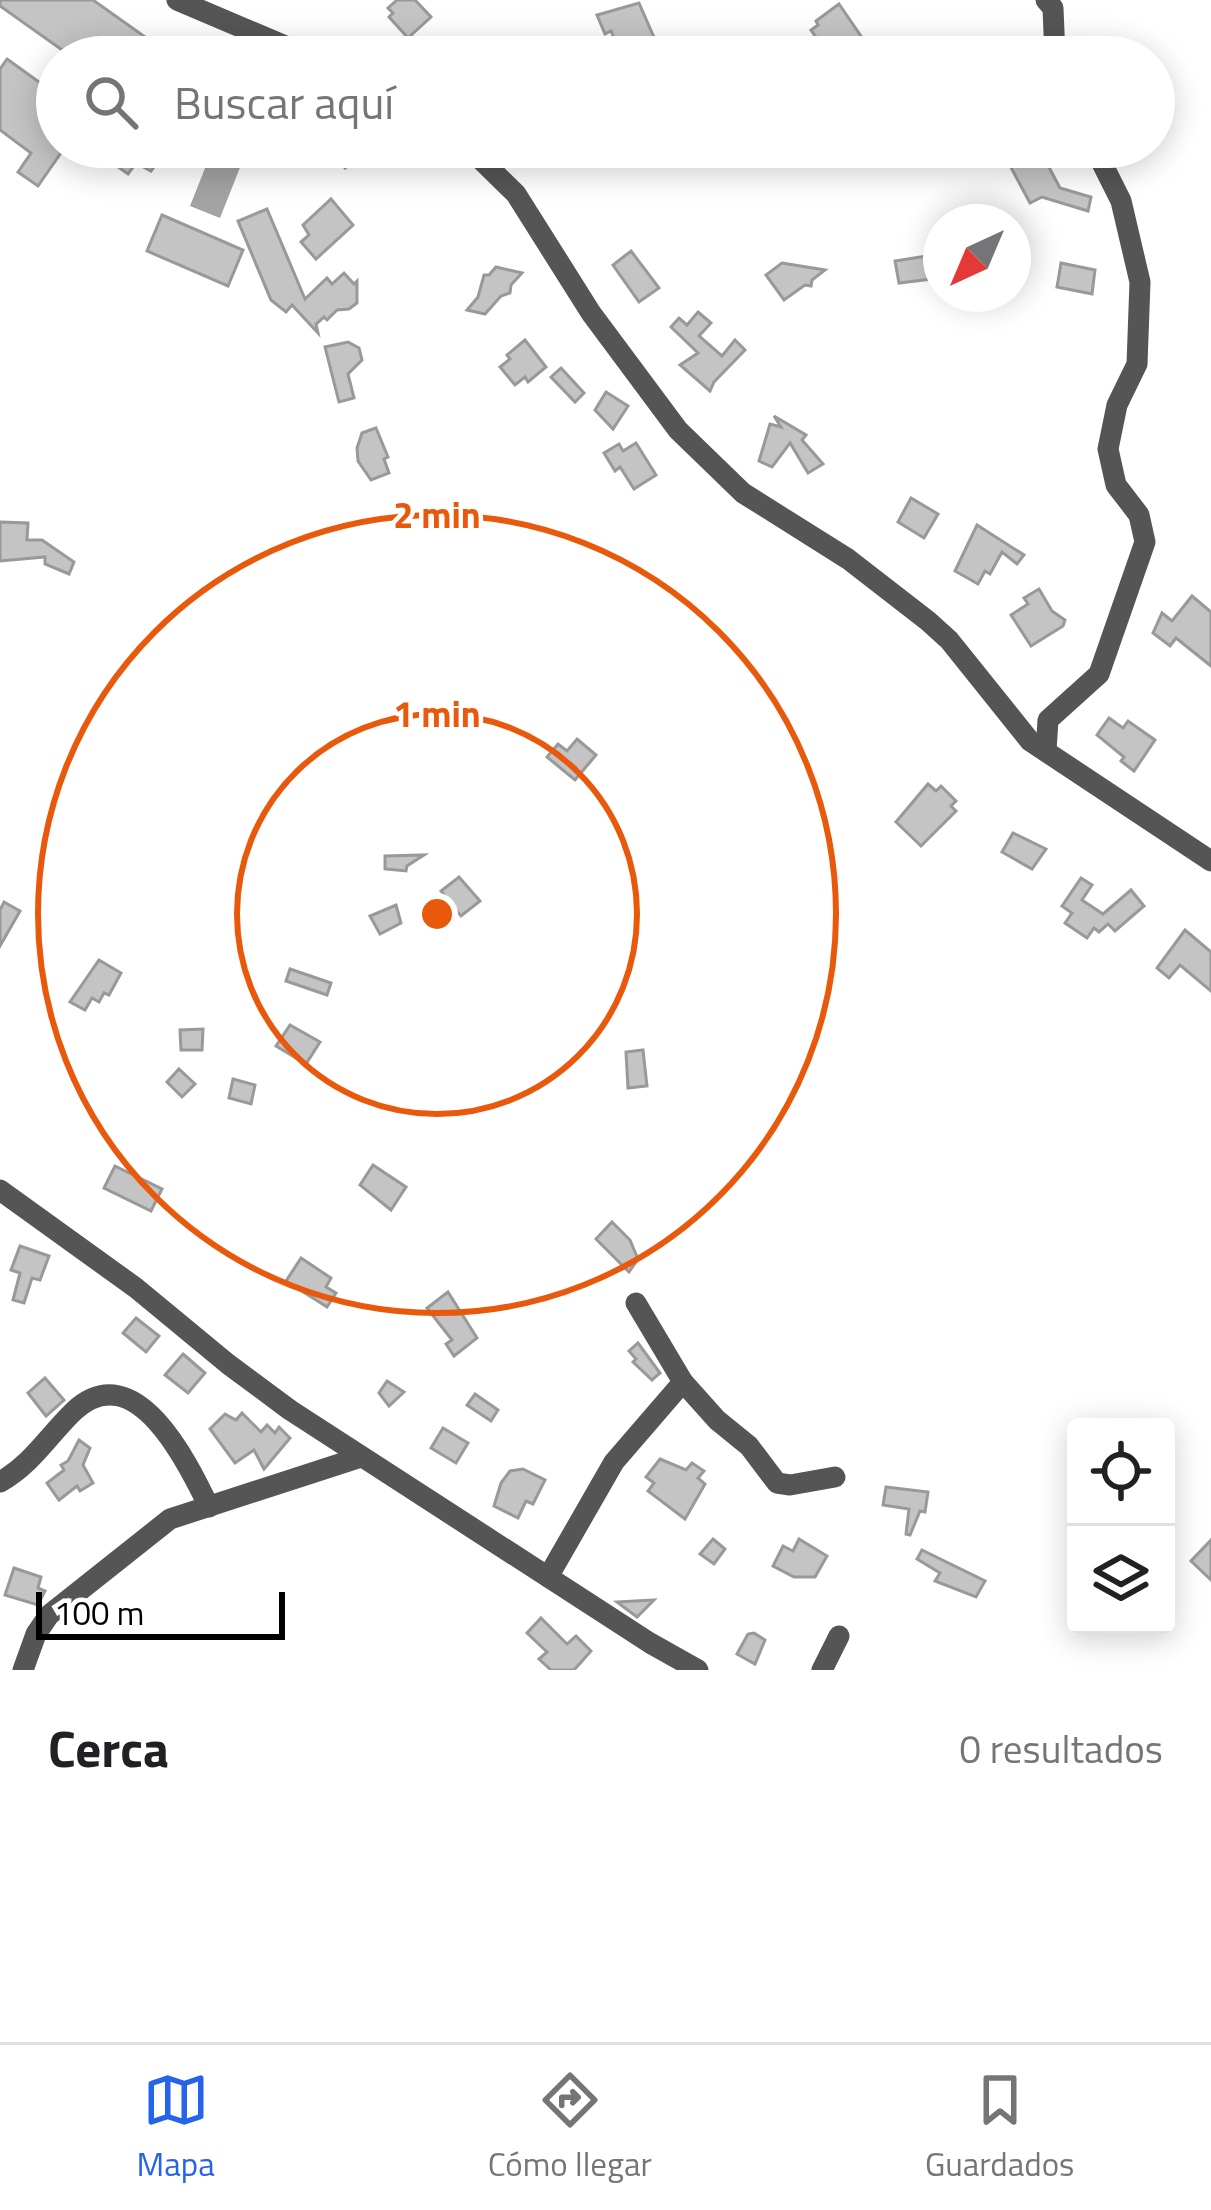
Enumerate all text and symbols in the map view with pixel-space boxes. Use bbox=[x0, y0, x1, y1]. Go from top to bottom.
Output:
search box bbox=[36, 36, 1175, 168]
text: Buscar aquí bbox=[174, 68, 394, 136]
icon: search bbox=[78, 69, 144, 135]
north arrow bbox=[923, 204, 1031, 312]
text: 2 min bbox=[393, 487, 481, 542]
text: 1 min bbox=[393, 686, 481, 741]
centre of rings bbox=[416, 893, 458, 935]
map controls bbox=[1067, 1418, 1175, 1634]
button: locate bbox=[1067, 1418, 1175, 1526]
button: layers bbox=[1067, 1526, 1175, 1634]
scale bar bbox=[36, 1586, 285, 1639]
text: 100 m bbox=[54, 1588, 144, 1638]
text: Cerca bbox=[48, 1709, 169, 1787]
text: 0 resultados bbox=[959, 1719, 1163, 1778]
tab: Mapa bbox=[137, 2067, 215, 2189]
tab: Cómo llegar bbox=[488, 2067, 652, 2189]
tab: Guardados bbox=[925, 2067, 1074, 2189]

